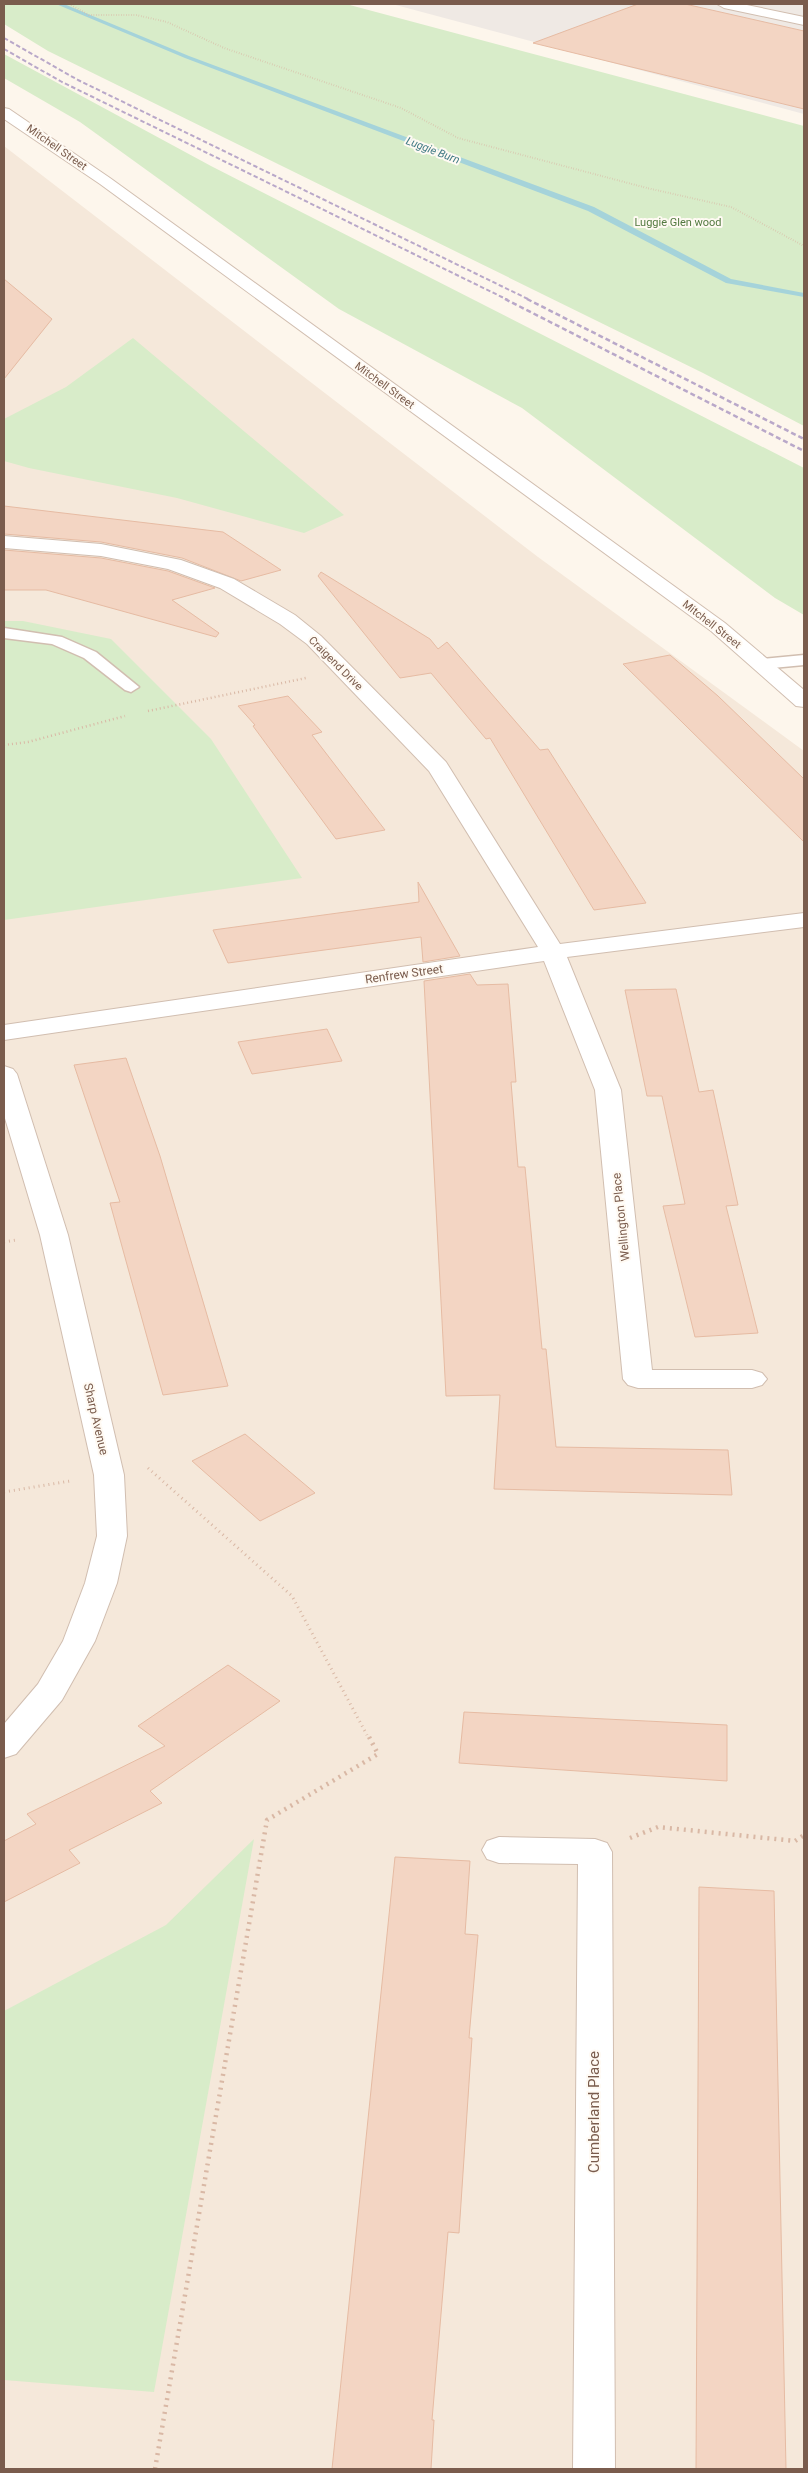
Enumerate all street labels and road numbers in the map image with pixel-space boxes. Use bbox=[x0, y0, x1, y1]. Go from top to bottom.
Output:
street label: Mitchell Street bbox=[24, 122, 90, 173]
street label: Mitchell Street bbox=[352, 359, 417, 412]
street label: Mitchell Street bbox=[680, 598, 744, 652]
street label: Craigend Drive bbox=[306, 634, 365, 693]
street label: Renfrew Street bbox=[364, 962, 444, 986]
street label: Wellington Place bbox=[609, 1172, 633, 1262]
street label: Sharp Avenue bbox=[81, 1382, 111, 1456]
street label: Cumberland Place bbox=[585, 2051, 603, 2173]

